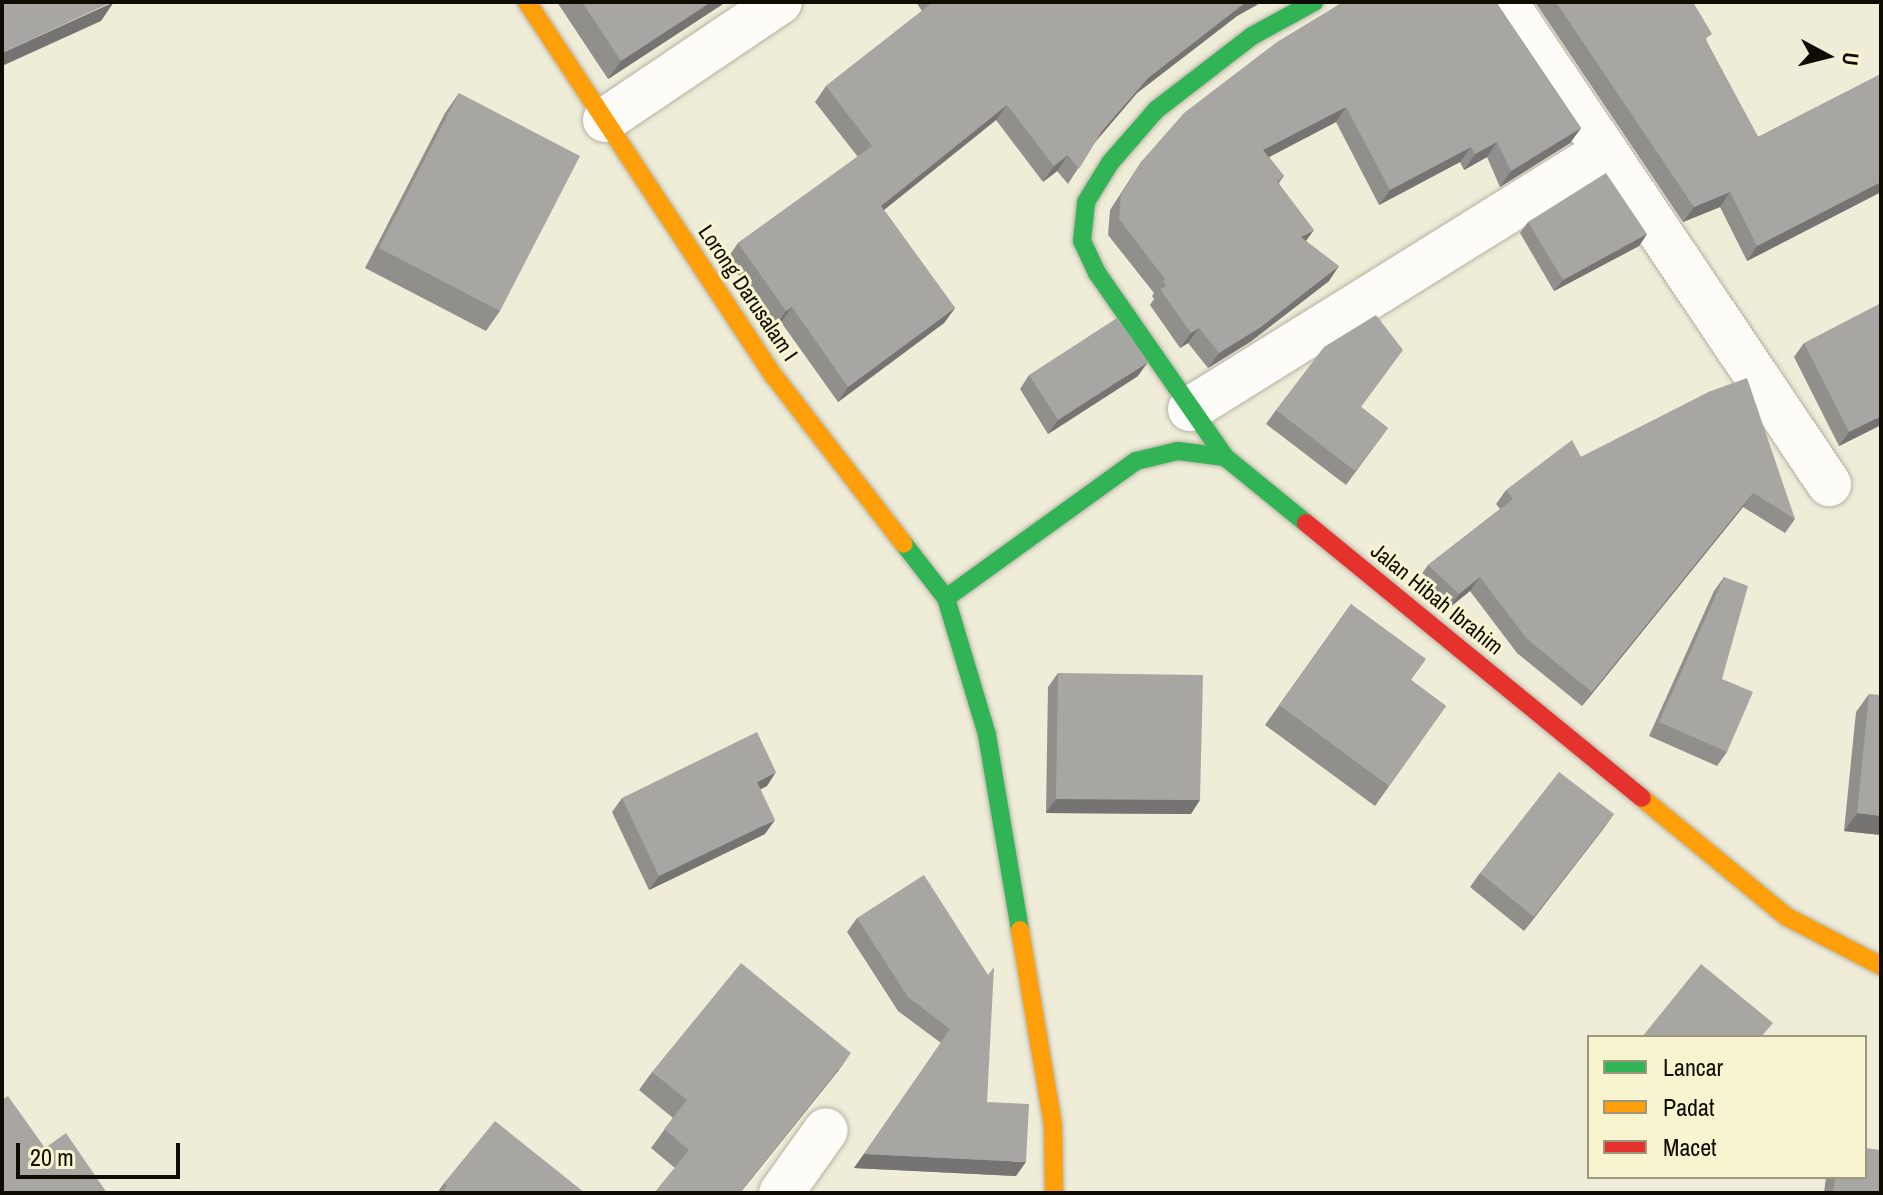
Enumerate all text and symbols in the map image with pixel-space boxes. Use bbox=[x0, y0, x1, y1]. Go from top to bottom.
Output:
north arrow bbox=[1787, 16, 1867, 96]
text: U bbox=[1835, 51, 1867, 67]
street label: Lorong Darusalam I bbox=[693, 220, 803, 366]
street label: Jalan Hibah Ibrahim bbox=[1366, 538, 1508, 660]
legend bbox=[1587, 1035, 1867, 1179]
text: Lancar bbox=[1663, 1051, 1723, 1083]
text: Padat bbox=[1663, 1091, 1714, 1123]
scale bar bbox=[20, 1127, 184, 1177]
text: Macet bbox=[1663, 1131, 1717, 1163]
text: 20 m bbox=[30, 1141, 74, 1173]

